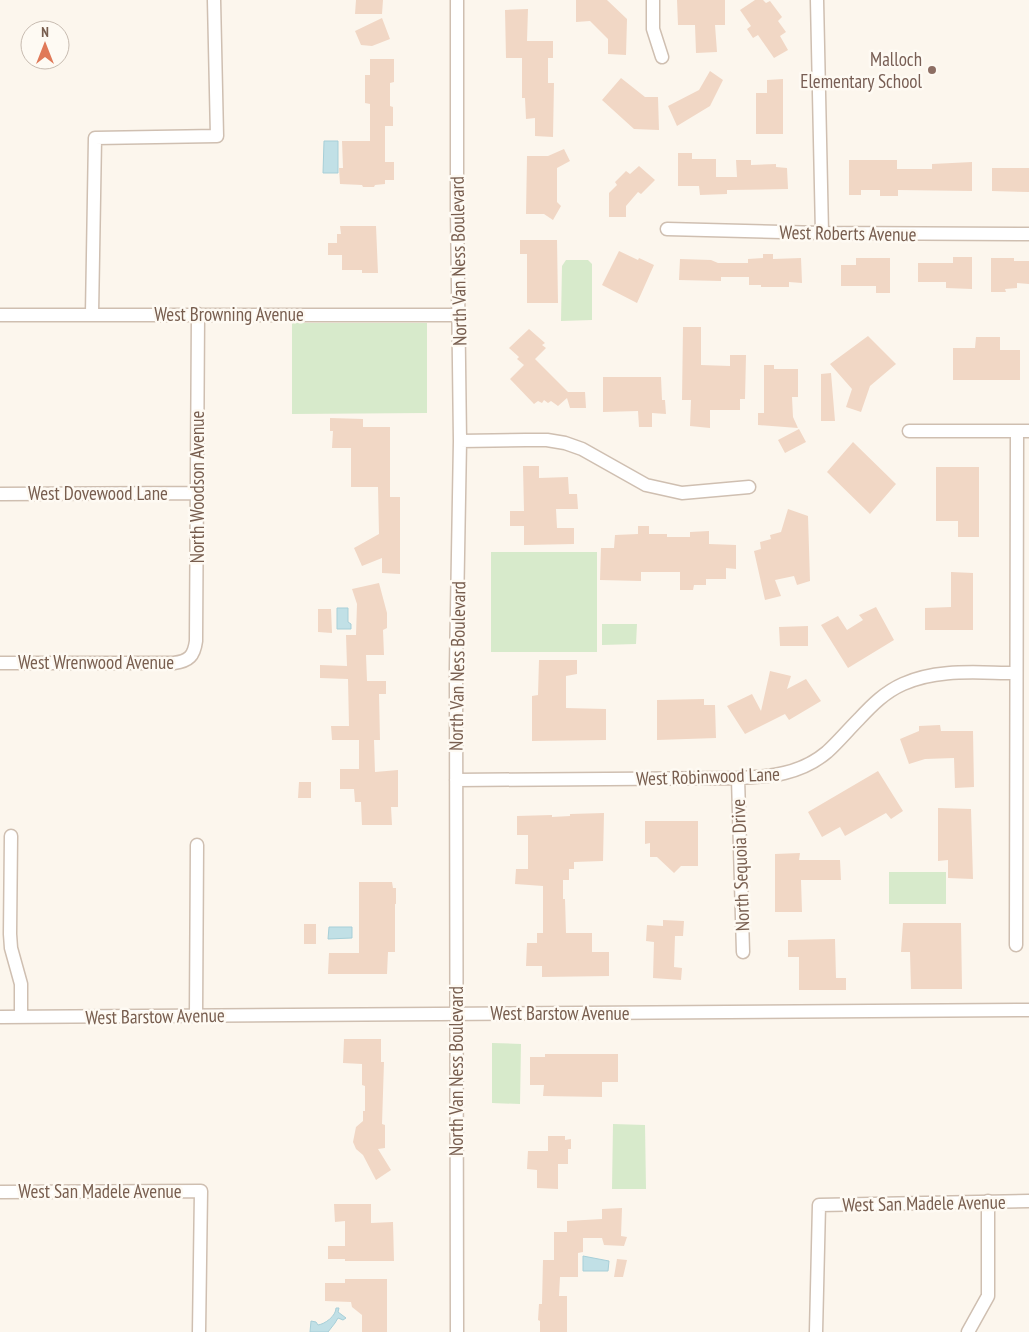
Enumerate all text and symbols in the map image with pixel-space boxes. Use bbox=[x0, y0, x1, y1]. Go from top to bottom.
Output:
north arrow bbox=[20, 20, 70, 70]
text: N bbox=[41, 23, 49, 41]
place label: Malloch Elementary School bbox=[800, 47, 923, 93]
marker: Malloch Elementary School bbox=[926, 64, 938, 76]
street label: North Van Ness Boulevard bbox=[445, 176, 471, 346]
street label: West Roberts Avenue bbox=[779, 220, 917, 246]
street label: West Browning Avenue bbox=[154, 302, 304, 326]
street label: North Woodson Avenue bbox=[185, 411, 209, 563]
street label: West Dovewood Lane bbox=[28, 481, 168, 505]
street label: North Van Ness Boulevard bbox=[444, 581, 470, 751]
street label: West Wrenwood Avenue bbox=[18, 650, 174, 674]
street label: West Robinwood Lane bbox=[636, 761, 781, 791]
street label: North Sequoia Drive bbox=[726, 798, 754, 932]
street label: North Van Ness Boulevard bbox=[444, 986, 468, 1156]
street label: West Barstow Avenue bbox=[490, 1001, 630, 1025]
street label: West Barstow Avenue bbox=[85, 1003, 225, 1029]
street label: West San Madele Avenue bbox=[18, 1179, 182, 1203]
street label: West San Madele Avenue bbox=[842, 1190, 1006, 1216]

